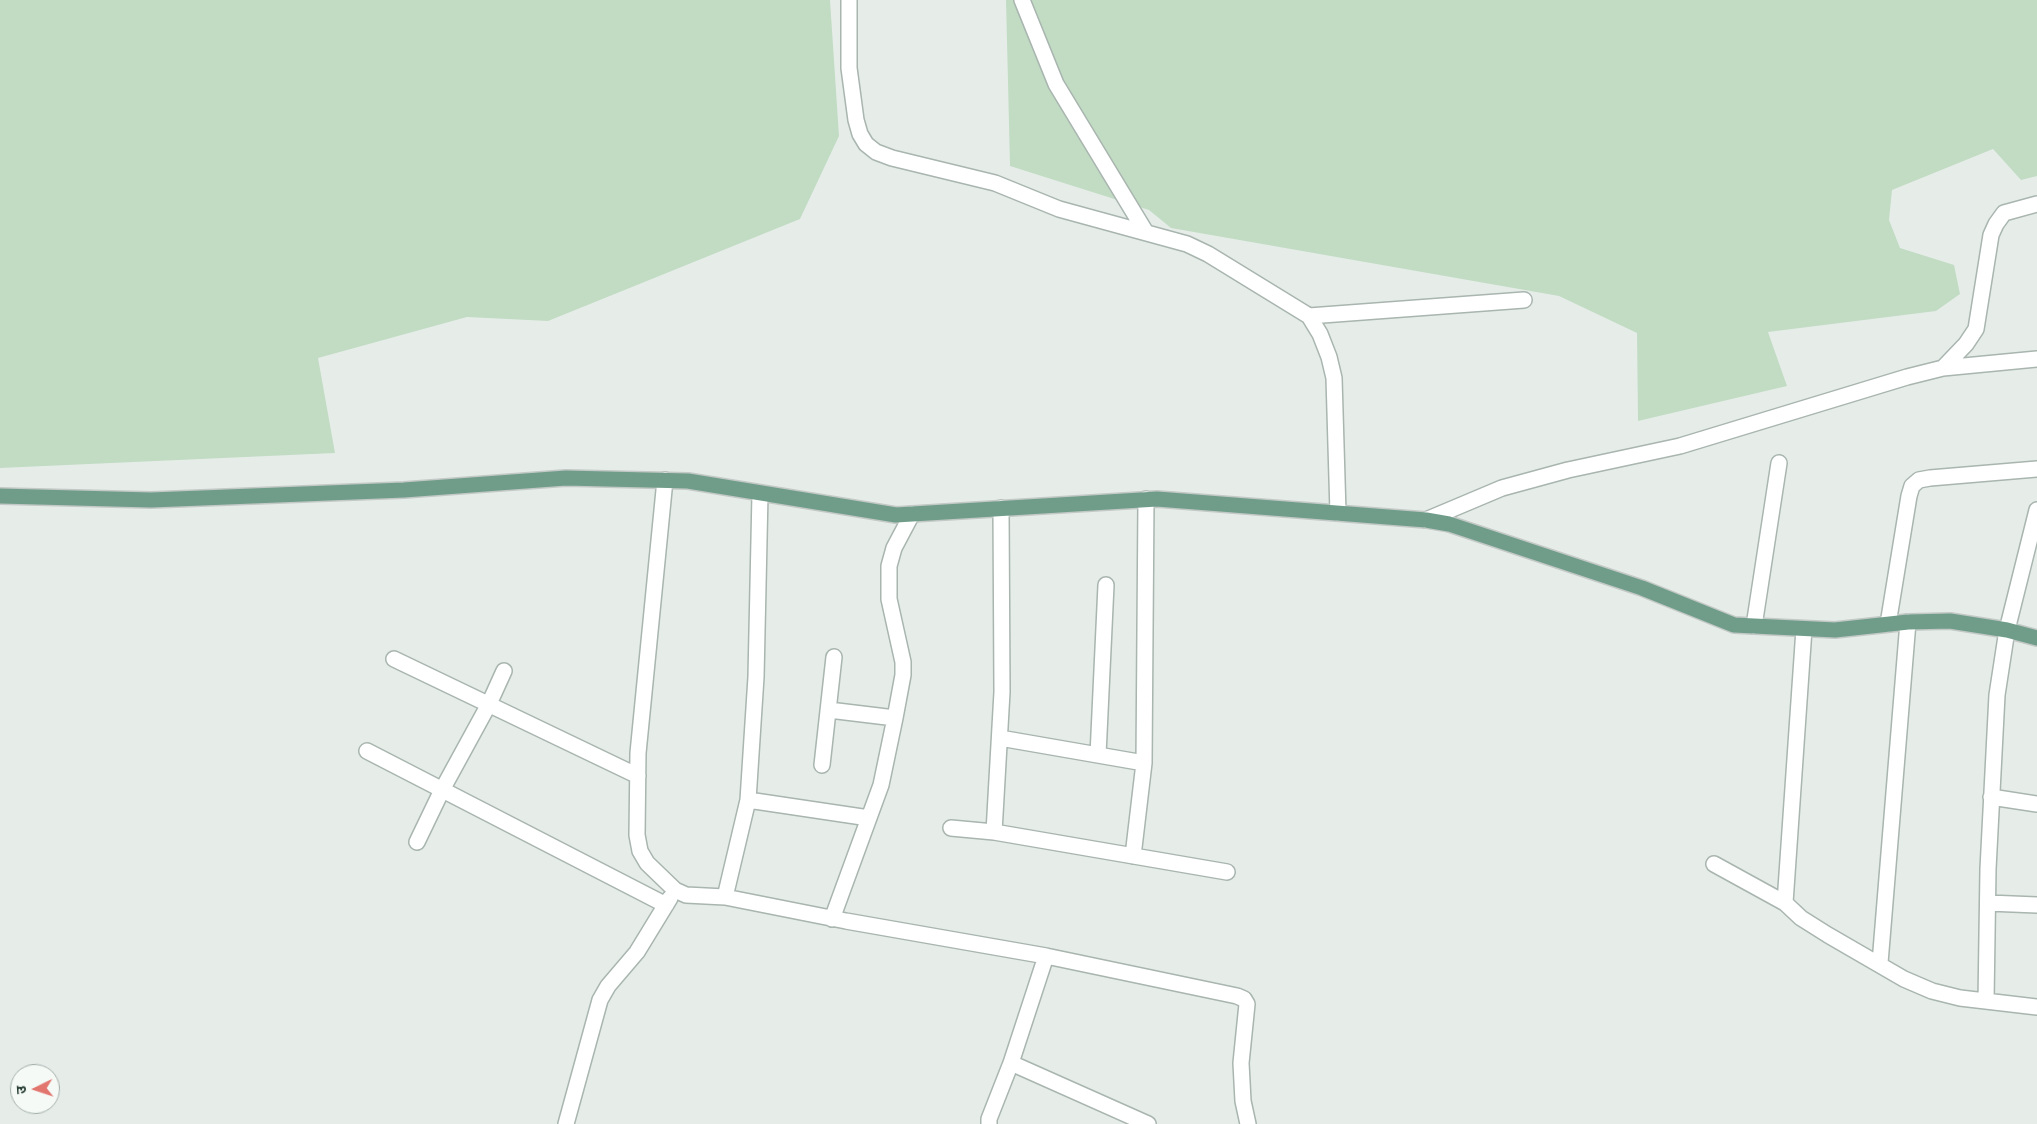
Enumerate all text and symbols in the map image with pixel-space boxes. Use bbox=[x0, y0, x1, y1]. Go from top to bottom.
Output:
north arrow bbox=[10, 1064, 60, 1114]
text: उ bbox=[11, 1085, 30, 1095]

